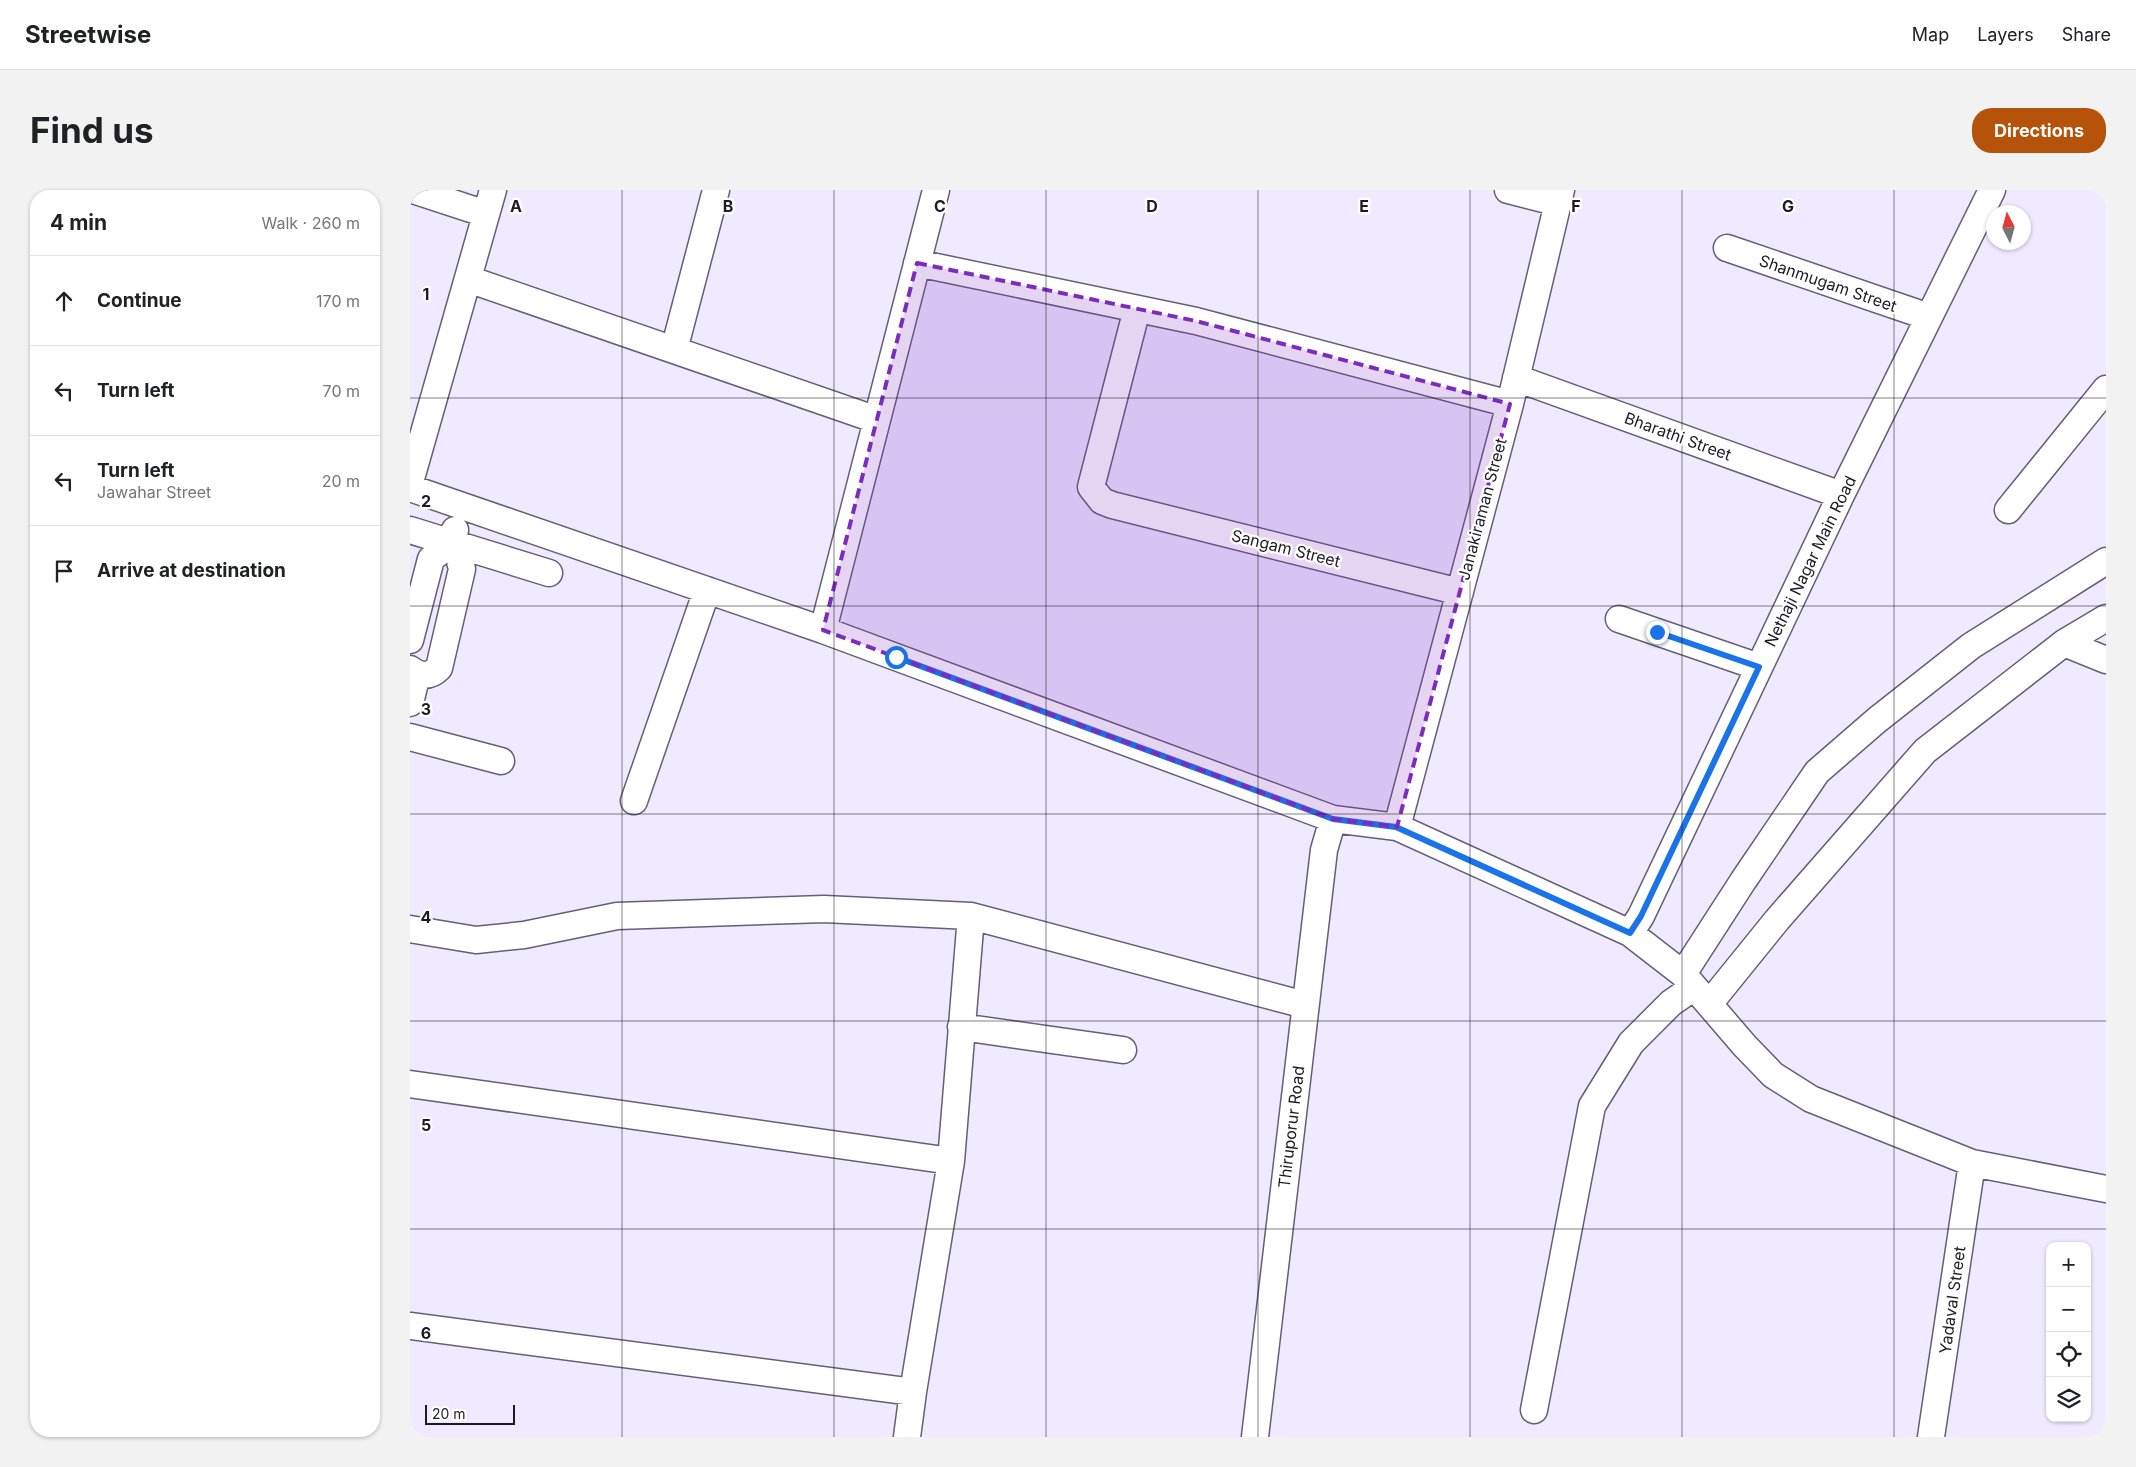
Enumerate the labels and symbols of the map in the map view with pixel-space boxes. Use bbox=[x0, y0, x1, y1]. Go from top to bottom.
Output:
text: A bbox=[510, 196, 522, 216]
text: B bbox=[723, 196, 733, 216]
text: C bbox=[934, 196, 946, 216]
text: D bbox=[1146, 196, 1158, 216]
text: E bbox=[1359, 196, 1369, 216]
text: F bbox=[1571, 196, 1581, 216]
text: G bbox=[1782, 196, 1794, 216]
north arrow bbox=[1986, 205, 2031, 250]
street label: Shanmugam Street bbox=[1757, 250, 1899, 316]
text: 1 bbox=[423, 284, 429, 304]
street label: Bharathi Street bbox=[1622, 407, 1734, 465]
street label: Janakiraman Street bbox=[1453, 436, 1511, 582]
street label: Nethaji Nagar Main Road bbox=[1760, 472, 1860, 650]
text: 2 bbox=[421, 491, 431, 511]
street label: Sangam Street bbox=[1230, 525, 1342, 571]
route end bbox=[1646, 621, 1669, 644]
route start bbox=[885, 646, 908, 669]
text: 3 bbox=[421, 699, 431, 719]
text: 4 bbox=[421, 907, 432, 927]
street label: Thiruporur Road bbox=[1274, 1065, 1308, 1189]
text: 5 bbox=[421, 1115, 431, 1135]
street label: Yadaval Street bbox=[1935, 1245, 1969, 1355]
text: 6 bbox=[421, 1323, 431, 1343]
scale bar bbox=[425, 1402, 515, 1425]

